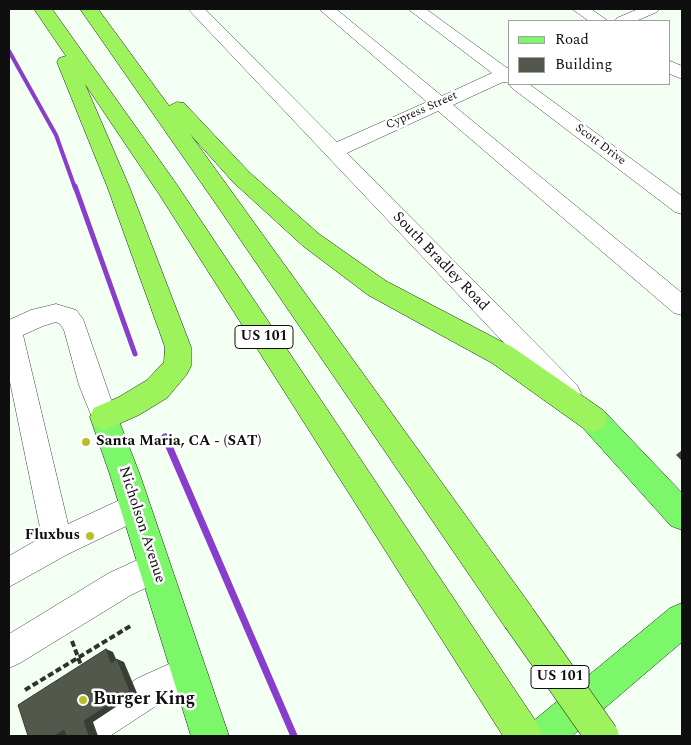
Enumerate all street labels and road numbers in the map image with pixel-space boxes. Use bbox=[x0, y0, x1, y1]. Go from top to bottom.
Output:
street label: Cypress Street bbox=[384, 89, 460, 133]
street label: Scott Drive bbox=[572, 121, 628, 169]
street label: South Bradley Road bbox=[388, 209, 492, 315]
road number: US 101 bbox=[235, 326, 293, 348]
street label: Nicholson Avenue bbox=[114, 464, 168, 586]
road number: US 101 bbox=[531, 666, 589, 689]

